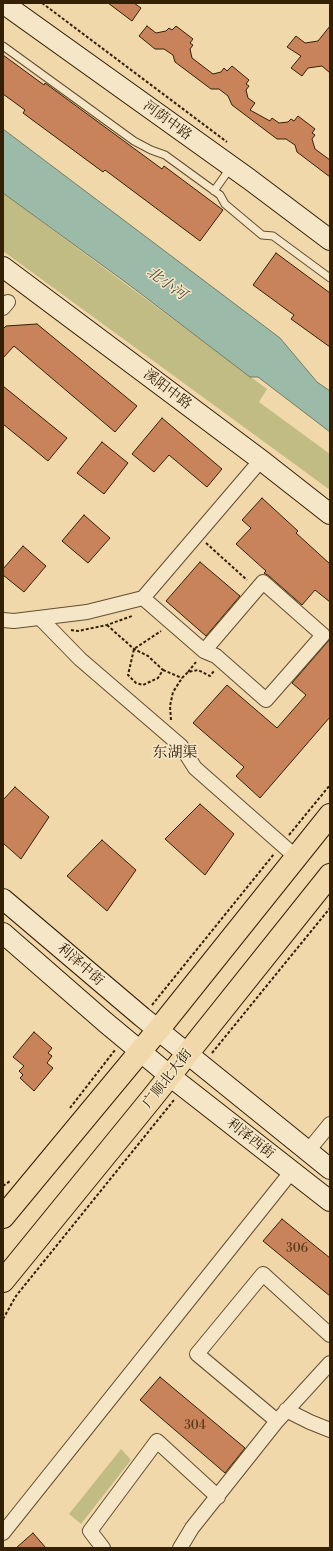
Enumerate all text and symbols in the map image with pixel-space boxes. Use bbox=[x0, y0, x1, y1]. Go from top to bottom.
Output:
street label: 河荫中路 bbox=[139, 98, 195, 144]
water label: 北小河 bbox=[143, 263, 189, 305]
street label: 溪阳中路 bbox=[140, 366, 194, 414]
district label: 东湖渠 bbox=[153, 744, 197, 762]
street label: 利泽中街 bbox=[53, 940, 107, 990]
street label: 广顺北大街 bbox=[140, 1046, 196, 1112]
street label: 利泽西街 bbox=[223, 1115, 277, 1163]
house number: 306 bbox=[286, 1242, 308, 1256]
house number: 304 bbox=[184, 1419, 206, 1433]

